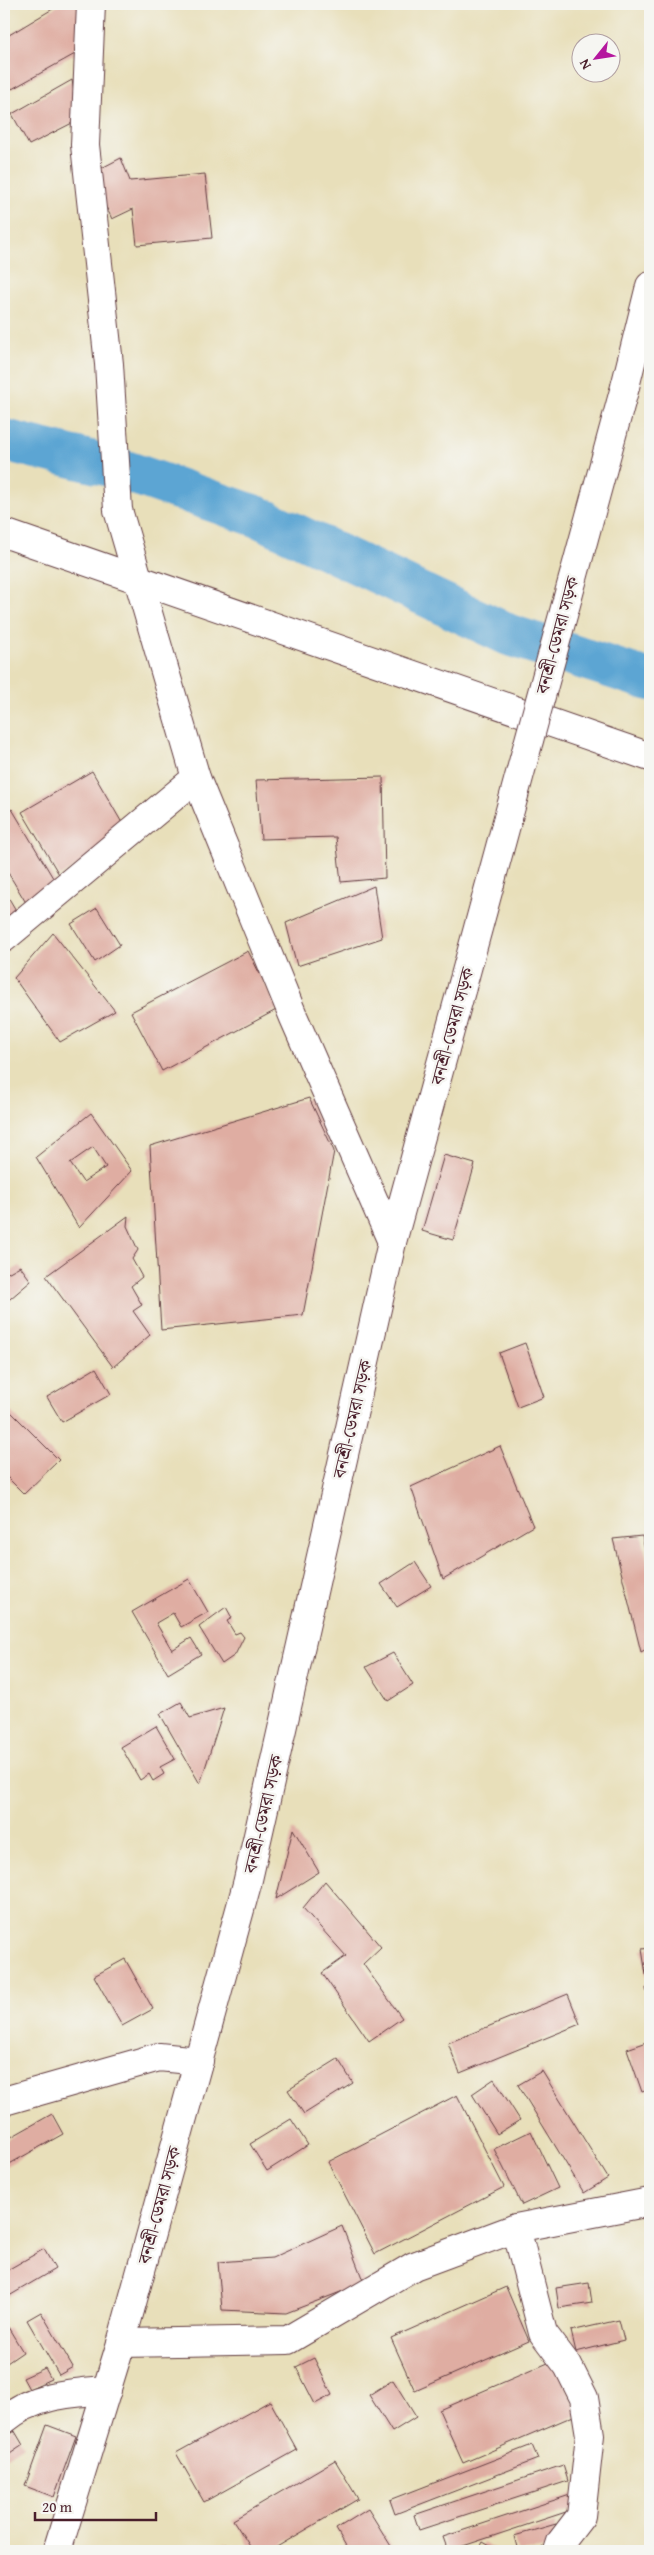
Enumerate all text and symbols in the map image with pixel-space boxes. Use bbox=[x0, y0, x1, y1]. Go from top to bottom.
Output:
north arrow bbox=[572, 32, 622, 82]
text: N bbox=[573, 55, 596, 74]
street label: বনশ্রী-ডেমরা সড়ক bbox=[528, 572, 586, 698]
street label: বনশ্রী-ডেমরা সড়ক bbox=[423, 963, 481, 1089]
street label: বনশ্রী-ডেমরা সড়ক bbox=[325, 1356, 379, 1482]
street label: বনশ্রী-ডেমরা সড়ক bbox=[236, 1751, 290, 1877]
street label: বনশ্রী-ডেমরা সড়ক bbox=[130, 2142, 188, 2268]
scale bar bbox=[35, 2490, 156, 2522]
text: 20 m bbox=[42, 2496, 73, 2517]

